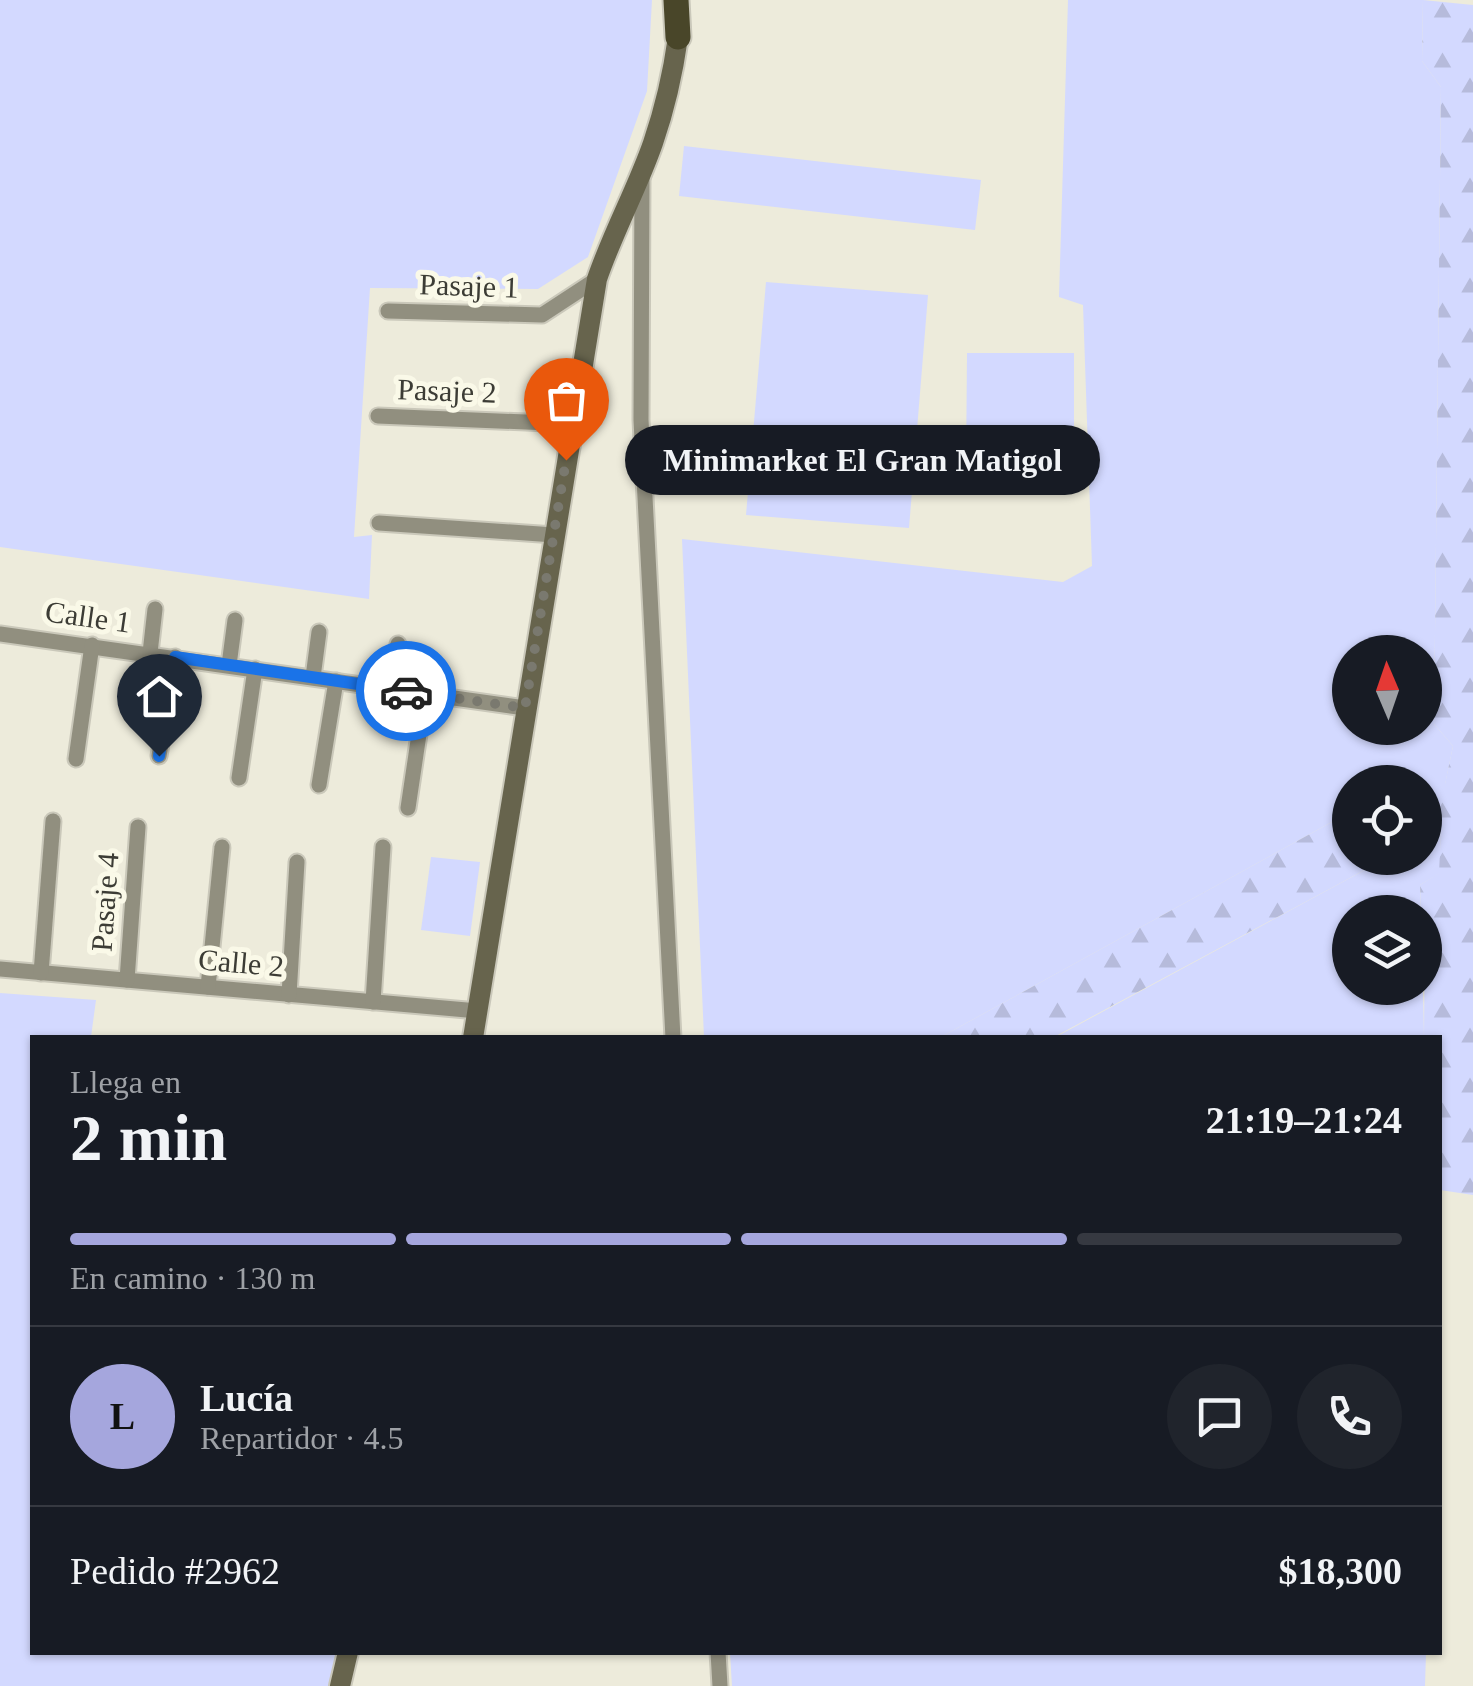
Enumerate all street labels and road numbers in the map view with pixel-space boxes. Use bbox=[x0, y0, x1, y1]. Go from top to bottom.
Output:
street label: Pasaje 1 bbox=[419, 267, 519, 304]
street label: Pasaje 2 bbox=[397, 372, 497, 409]
street label: Calle 1 bbox=[43, 594, 133, 639]
street label: Pasaje 4 bbox=[85, 851, 124, 953]
street label: Calle 2 bbox=[197, 942, 285, 983]

